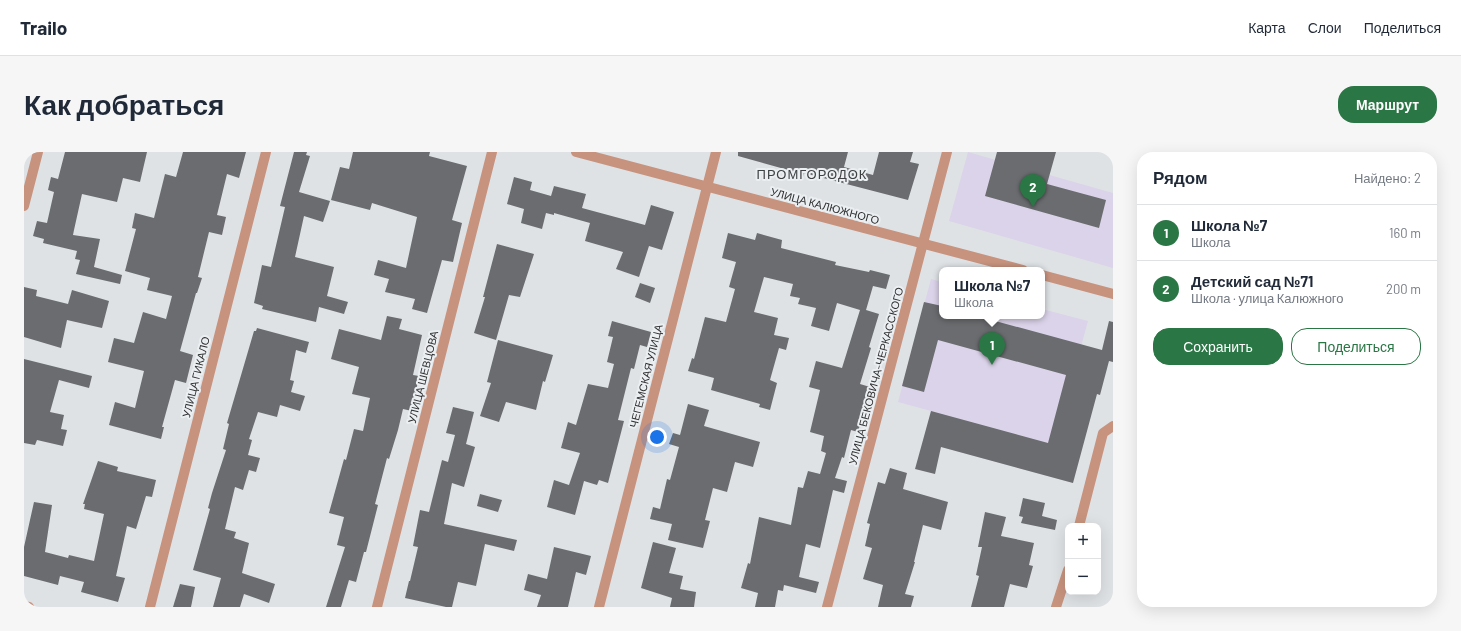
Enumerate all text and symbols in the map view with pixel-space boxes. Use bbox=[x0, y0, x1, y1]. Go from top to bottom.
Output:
text: Trailo bbox=[20, 16, 67, 39]
text: Карта bbox=[1248, 19, 1286, 36]
text: Слои bbox=[1308, 19, 1342, 36]
text: Поделиться bbox=[1364, 19, 1441, 36]
button: Маршрут bbox=[1338, 86, 1437, 123]
text: Как добраться bbox=[24, 87, 224, 121]
district label: ПРОМГОРОДОК bbox=[757, 166, 867, 182]
text: Рядом bbox=[1153, 167, 1208, 187]
text: Найдено: 2 bbox=[1354, 170, 1421, 186]
pin: 2 bbox=[1020, 174, 1046, 207]
street label: УЛИЦА КАЛЮЖНОГО bbox=[769, 185, 881, 226]
text: Школа №7 bbox=[1191, 216, 1267, 234]
text: 1 bbox=[1164, 225, 1168, 241]
text: 160 m bbox=[1389, 225, 1421, 241]
text: Школа bbox=[1191, 234, 1231, 250]
popup bbox=[939, 267, 1045, 319]
text: Детский сад №71 bbox=[1191, 272, 1313, 290]
text: Школа №7 bbox=[954, 276, 1030, 294]
text: 2 bbox=[1162, 281, 1170, 297]
text: 200 m bbox=[1386, 281, 1421, 297]
street label: УЛИЦА БЕКОВИЧА-ЧЕРКАССКОГО bbox=[846, 285, 906, 466]
text: Школа · улица Калюжного bbox=[1191, 290, 1344, 306]
text: Школа bbox=[954, 294, 993, 310]
street label: ЧЕГЕМСКАЯ УЛИЦА bbox=[626, 322, 665, 429]
button: Сохранить bbox=[1153, 328, 1283, 365]
button: Поделиться bbox=[1291, 328, 1421, 365]
street label: УЛИЦА ШЕВЦОВА bbox=[405, 329, 440, 425]
pin: 1 bbox=[979, 332, 1005, 365]
street label: УЛИЦА ГИКАЛО bbox=[179, 335, 212, 419]
your location bbox=[647, 427, 667, 447]
map controls bbox=[1065, 523, 1101, 595]
button: + bbox=[1065, 523, 1101, 559]
button: − bbox=[1065, 559, 1101, 595]

